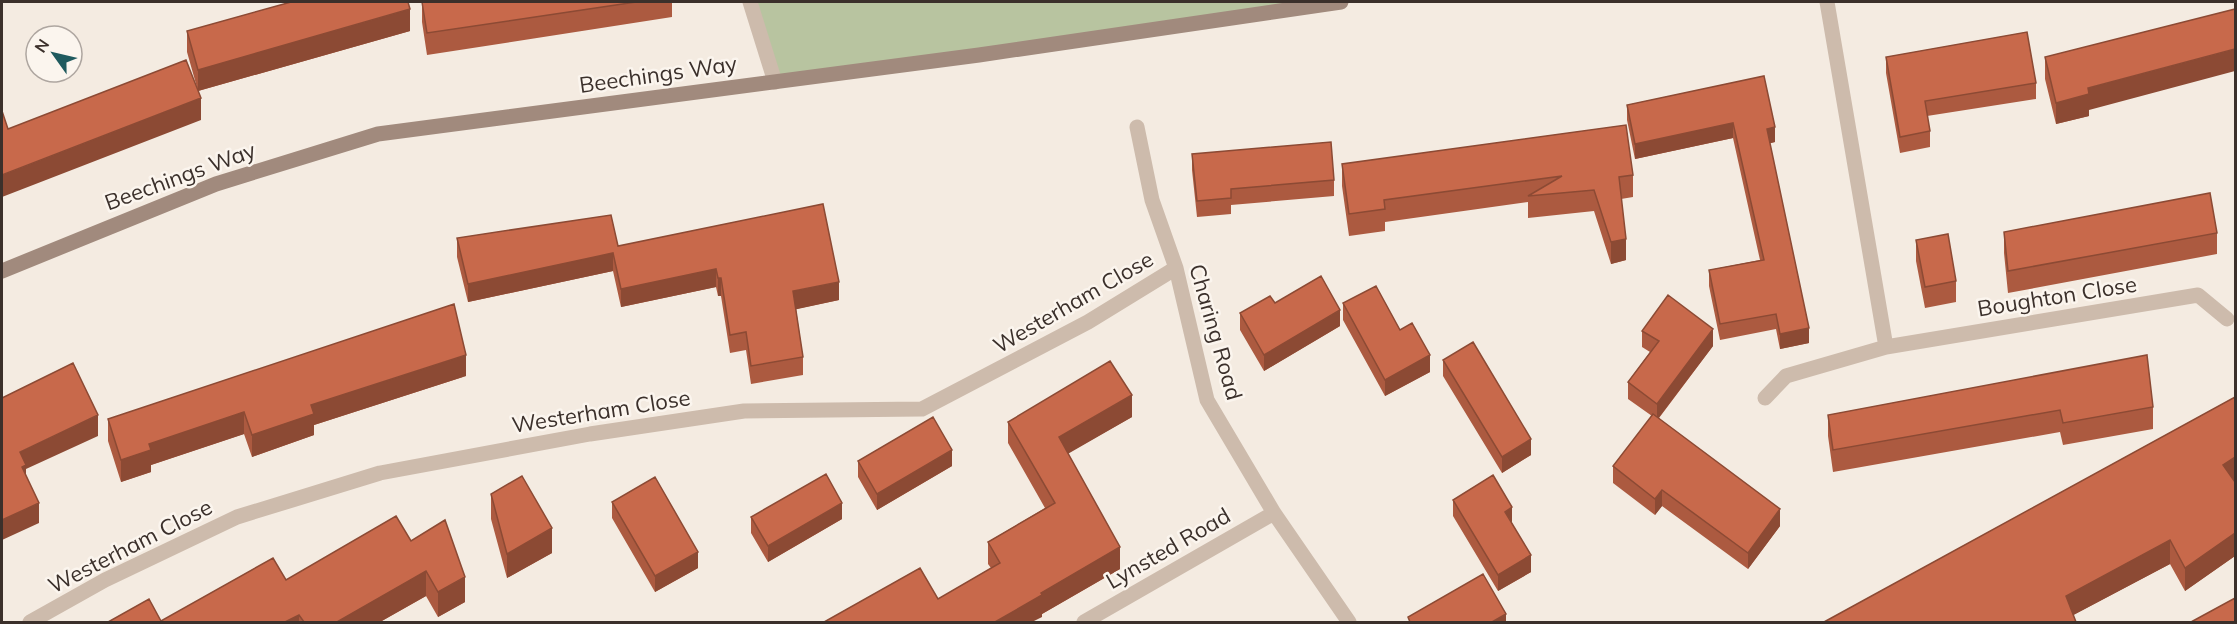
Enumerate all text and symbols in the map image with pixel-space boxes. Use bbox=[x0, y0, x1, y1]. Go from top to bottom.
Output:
north arrow bbox=[24, 24, 84, 84]
text: N bbox=[30, 35, 53, 56]
street label: Beechings Way bbox=[577, 49, 739, 99]
street label: Beechings Way bbox=[101, 136, 260, 216]
street label: Westerham Close bbox=[988, 245, 1158, 359]
street label: Charing Road bbox=[1183, 261, 1249, 403]
street label: Boughton Close bbox=[1975, 270, 2139, 322]
street label: Westerham Close bbox=[510, 383, 692, 439]
street label: Westerham Close bbox=[43, 493, 217, 599]
street label: Lynsted Road bbox=[1101, 501, 1235, 595]

